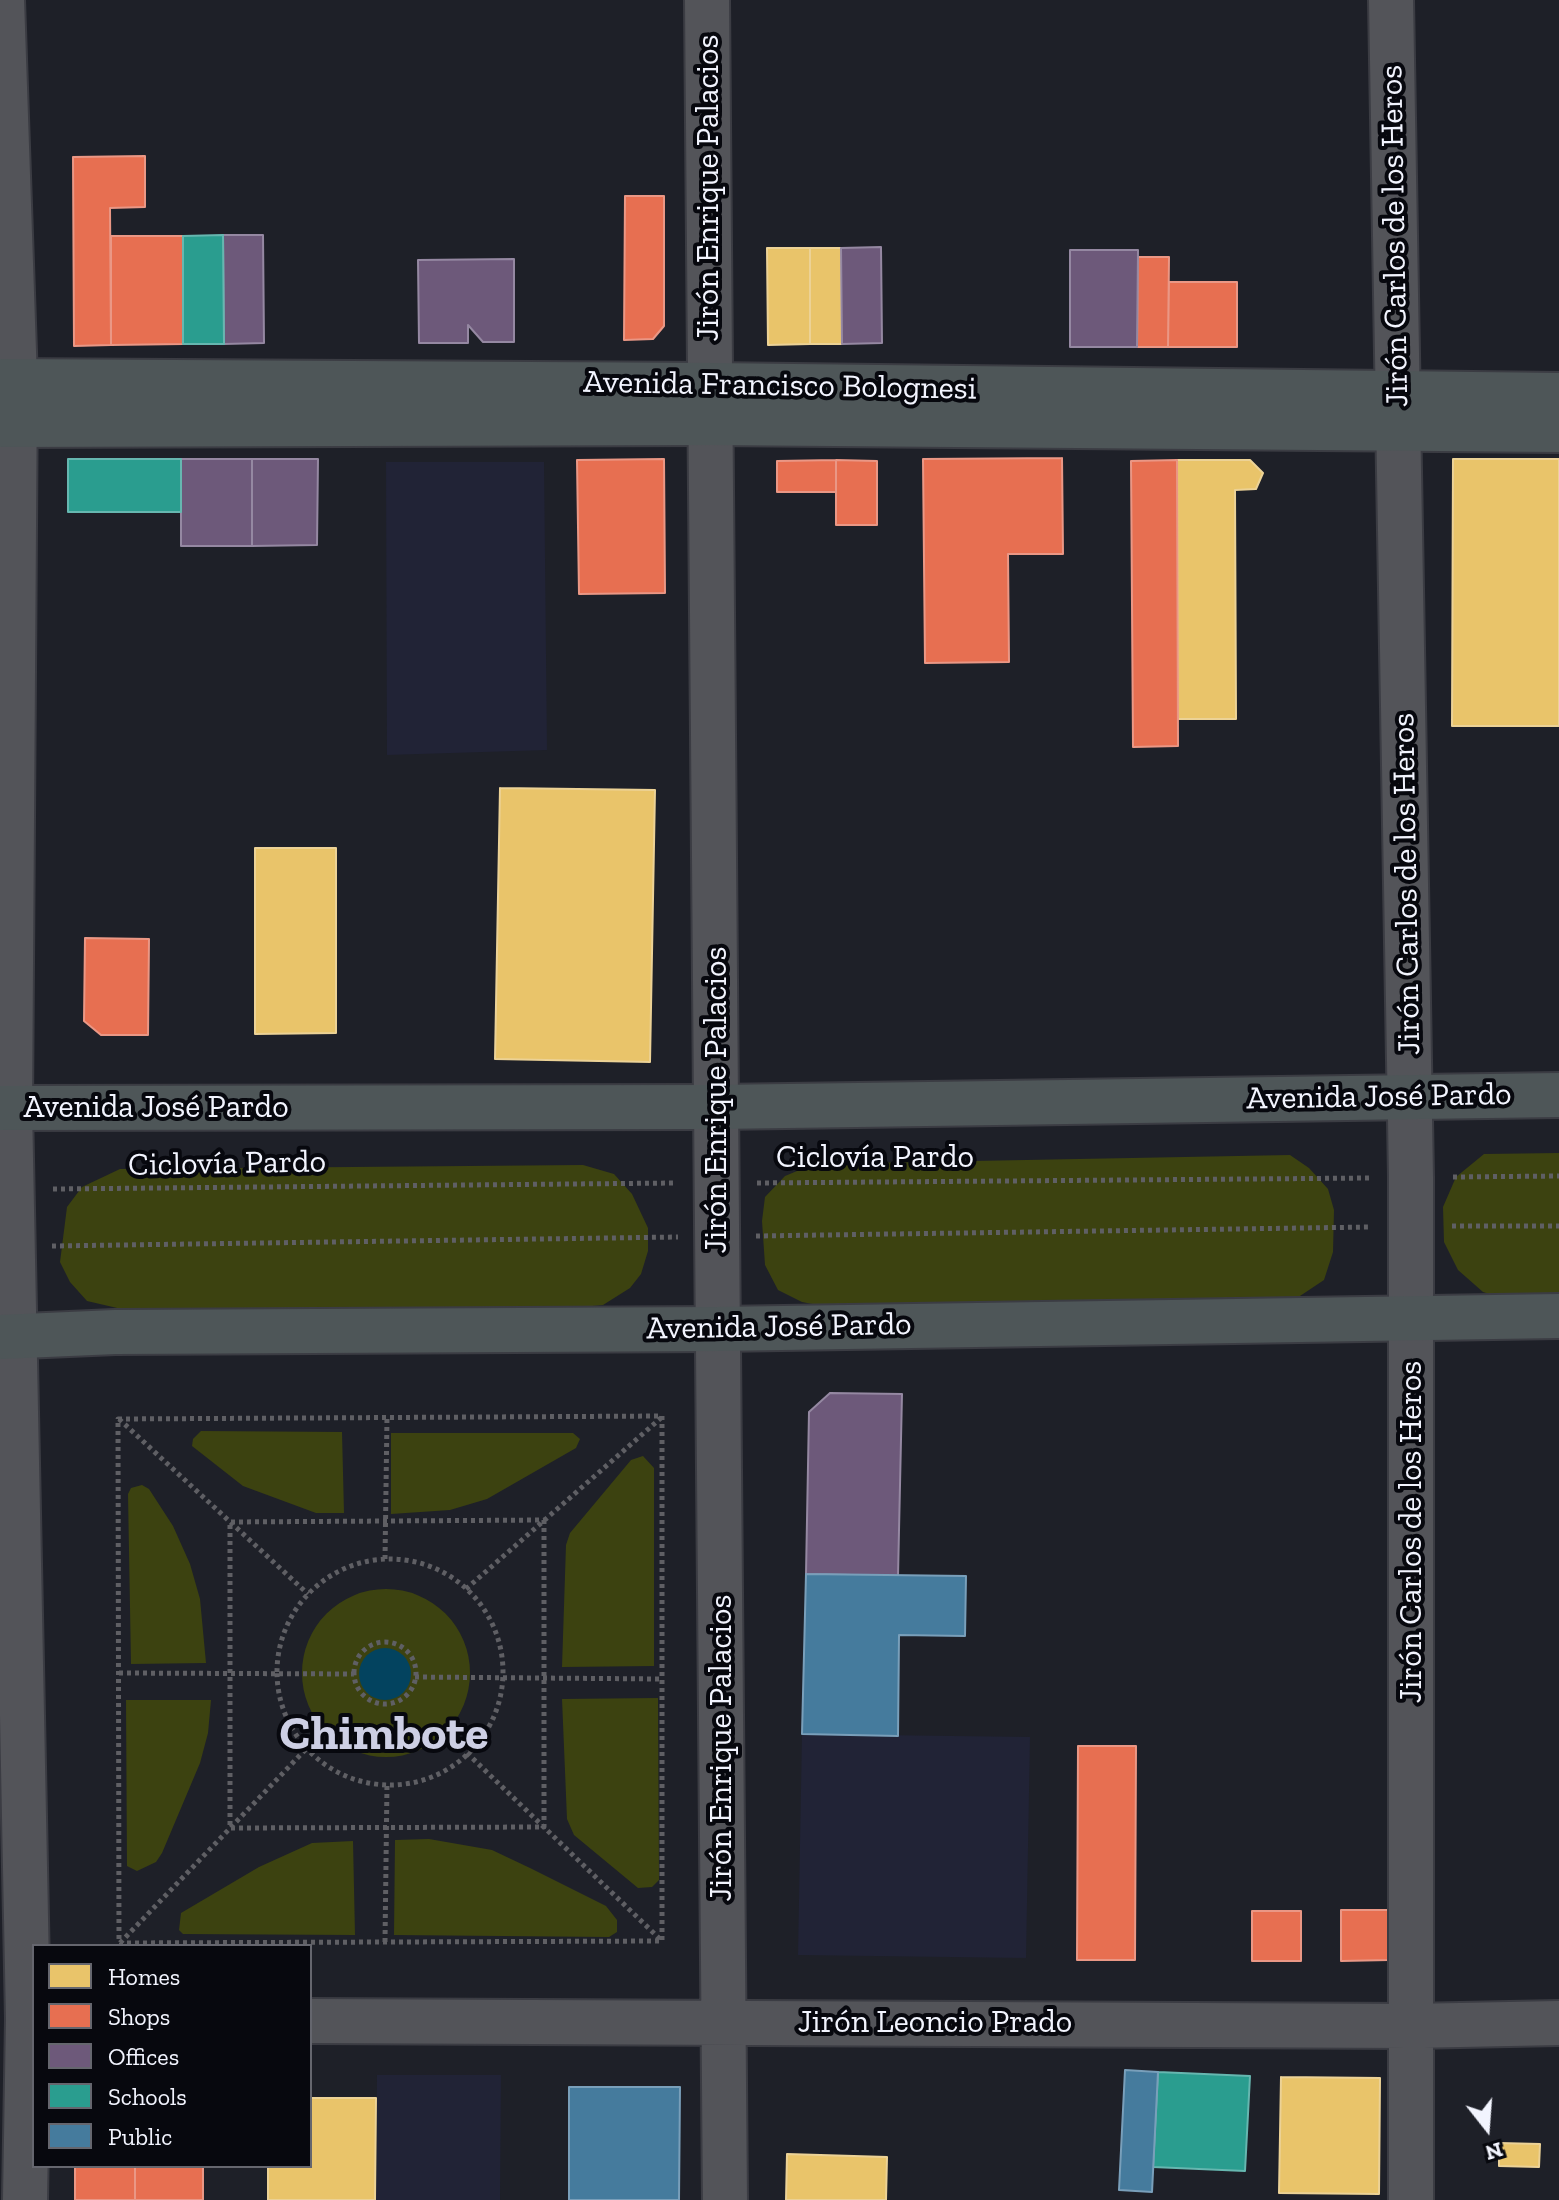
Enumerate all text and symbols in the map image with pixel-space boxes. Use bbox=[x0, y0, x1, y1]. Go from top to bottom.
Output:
street label: Jirón Enrique Palacios bbox=[690, 34, 728, 342]
street label: Jirón Carlos de los Heros bbox=[1373, 64, 1417, 408]
street label: Avenida Francisco Bolognesi bbox=[583, 363, 977, 409]
street label: Jirón Carlos de los Heros bbox=[1385, 712, 1429, 1056]
street label: Jirón Enrique Palacios bbox=[698, 946, 736, 1254]
street label: Avenida José Pardo bbox=[1246, 1075, 1512, 1119]
street label: Avenida José Pardo bbox=[23, 1089, 289, 1127]
street label: Ciclovía Pardo bbox=[776, 1139, 974, 1177]
street label: Ciclovía Pardo bbox=[128, 1143, 326, 1185]
street label: Avenida José Pardo bbox=[646, 1305, 912, 1349]
street label: Jirón Carlos de los Heros bbox=[1393, 1361, 1431, 1703]
street label: Jirón Enrique Palacios bbox=[703, 1594, 741, 1902]
district label: Chimbote bbox=[279, 1706, 489, 1764]
legend bbox=[32, 1944, 312, 2168]
text: Homes bbox=[108, 1962, 180, 1991]
text: Shops bbox=[108, 2002, 170, 2031]
street label: Jirón Leoncio Prado bbox=[798, 2004, 1072, 2042]
text: Offices bbox=[108, 2042, 179, 2071]
text: Schools bbox=[108, 2082, 187, 2111]
north arrow bbox=[1447, 2088, 1527, 2168]
text: Public bbox=[108, 2122, 172, 2151]
text: N bbox=[1482, 2136, 1506, 2167]

